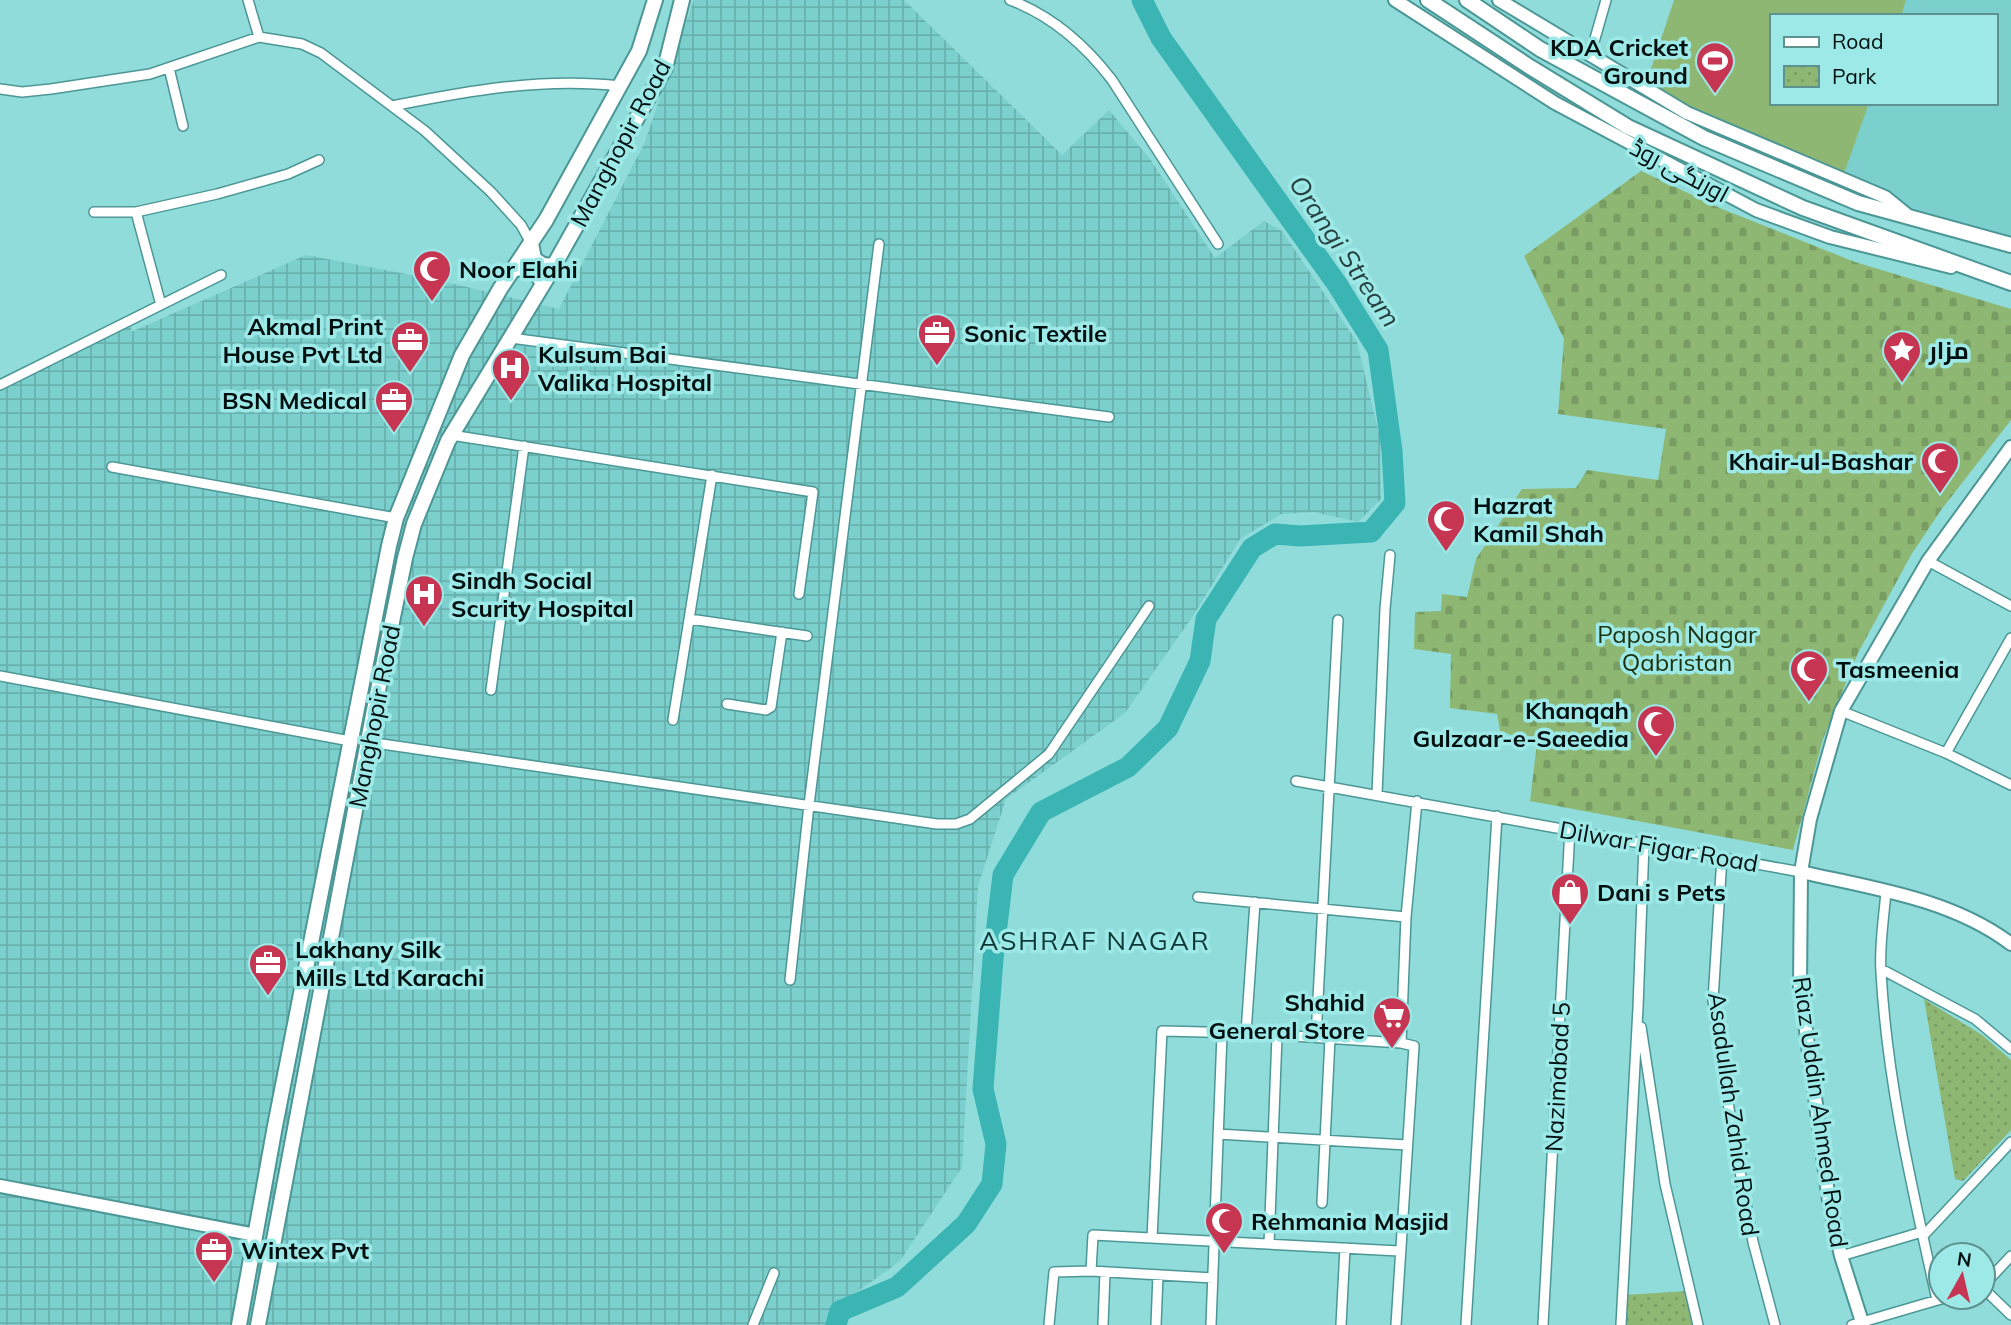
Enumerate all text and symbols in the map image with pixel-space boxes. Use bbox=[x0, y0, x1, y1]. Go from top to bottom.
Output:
legend bbox=[1770, 14, 1997, 105]
text: Road bbox=[1832, 28, 1883, 54]
place label: KDA Cricket Ground bbox=[1550, 32, 1688, 90]
sports icon: KDA Cricket Ground bbox=[1694, 40, 1736, 95]
street label: Manghopir Road bbox=[563, 54, 677, 232]
text: Park bbox=[1832, 63, 1876, 89]
street label: اورنگی روڈ bbox=[1625, 131, 1735, 209]
water label: Orangi Stream bbox=[1282, 169, 1408, 333]
mosque icon: Noor Elahi bbox=[411, 248, 453, 303]
place label: Noor Elahi bbox=[459, 254, 578, 284]
place label: Akmal Print House Pvt Ltd bbox=[222, 311, 383, 369]
office icon: Sonic Textile bbox=[916, 312, 958, 367]
place label: Sonic Textile bbox=[964, 318, 1107, 348]
office icon: Akmal Print House Pvt Ltd bbox=[389, 319, 431, 374]
place icon: مزار bbox=[1881, 329, 1923, 384]
place label: مزار bbox=[1928, 335, 1969, 365]
place label: Kulsum Bai Valika Hospital bbox=[537, 339, 712, 397]
hospital icon: Kulsum Bai Valika Hospital bbox=[490, 347, 532, 402]
office icon: BSN Medical bbox=[373, 379, 415, 434]
place label: BSN Medical bbox=[222, 385, 367, 415]
mosque icon: Khair-ul-Bashar bbox=[1919, 440, 1961, 495]
place label: Khair-ul-Bashar bbox=[1729, 446, 1914, 476]
place label: Hazrat Kamil Shah bbox=[1473, 490, 1604, 548]
mosque icon: Hazrat Kamil Shah bbox=[1425, 498, 1467, 553]
place label: Sindh Social Scurity Hospital bbox=[451, 565, 634, 623]
hospital icon: Sindh Social Scurity Hospital bbox=[403, 573, 445, 628]
park label: Paposh Nagar Qabristan bbox=[1597, 619, 1757, 677]
street label: Manghopir Road bbox=[342, 622, 406, 810]
mosque icon: Tasmeenia bbox=[1788, 648, 1830, 703]
place label: Tasmeenia bbox=[1836, 654, 1959, 684]
place label: Khanqah Gulzaar-e-Saeedia bbox=[1412, 695, 1629, 753]
mosque icon: Khanqah Gulzaar-e-Saeedia bbox=[1635, 703, 1677, 758]
street label: Dilwar Figar Road bbox=[1557, 814, 1761, 878]
shop icon: Dani s Pets bbox=[1549, 871, 1591, 926]
place label: Dani s Pets bbox=[1597, 877, 1726, 907]
district label: ASHRAF NAGAR bbox=[979, 924, 1211, 957]
place label: Lakhany Silk Mills Ltd Karachi bbox=[295, 934, 484, 992]
office icon: Lakhany Silk Mills Ltd Karachi bbox=[247, 942, 289, 997]
street label: Riaz Uddin Ahmed Road bbox=[1787, 975, 1855, 1249]
place label: Shahid General Store bbox=[1208, 987, 1365, 1045]
street label: Asadullah Zahid Road bbox=[1702, 990, 1766, 1238]
supermarket icon: Shahid General Store bbox=[1371, 995, 1413, 1050]
street label: Nazimabad 5 bbox=[1538, 1001, 1576, 1153]
mosque icon: Rehmania Masjid bbox=[1203, 1200, 1245, 1255]
place label: Rehmania Masjid bbox=[1251, 1206, 1449, 1236]
office icon: Wintex Pvt bbox=[193, 1229, 235, 1284]
place label: Wintex Pvt bbox=[241, 1235, 369, 1265]
north arrow bbox=[1927, 1241, 1997, 1311]
text: N bbox=[1956, 1246, 1973, 1272]

